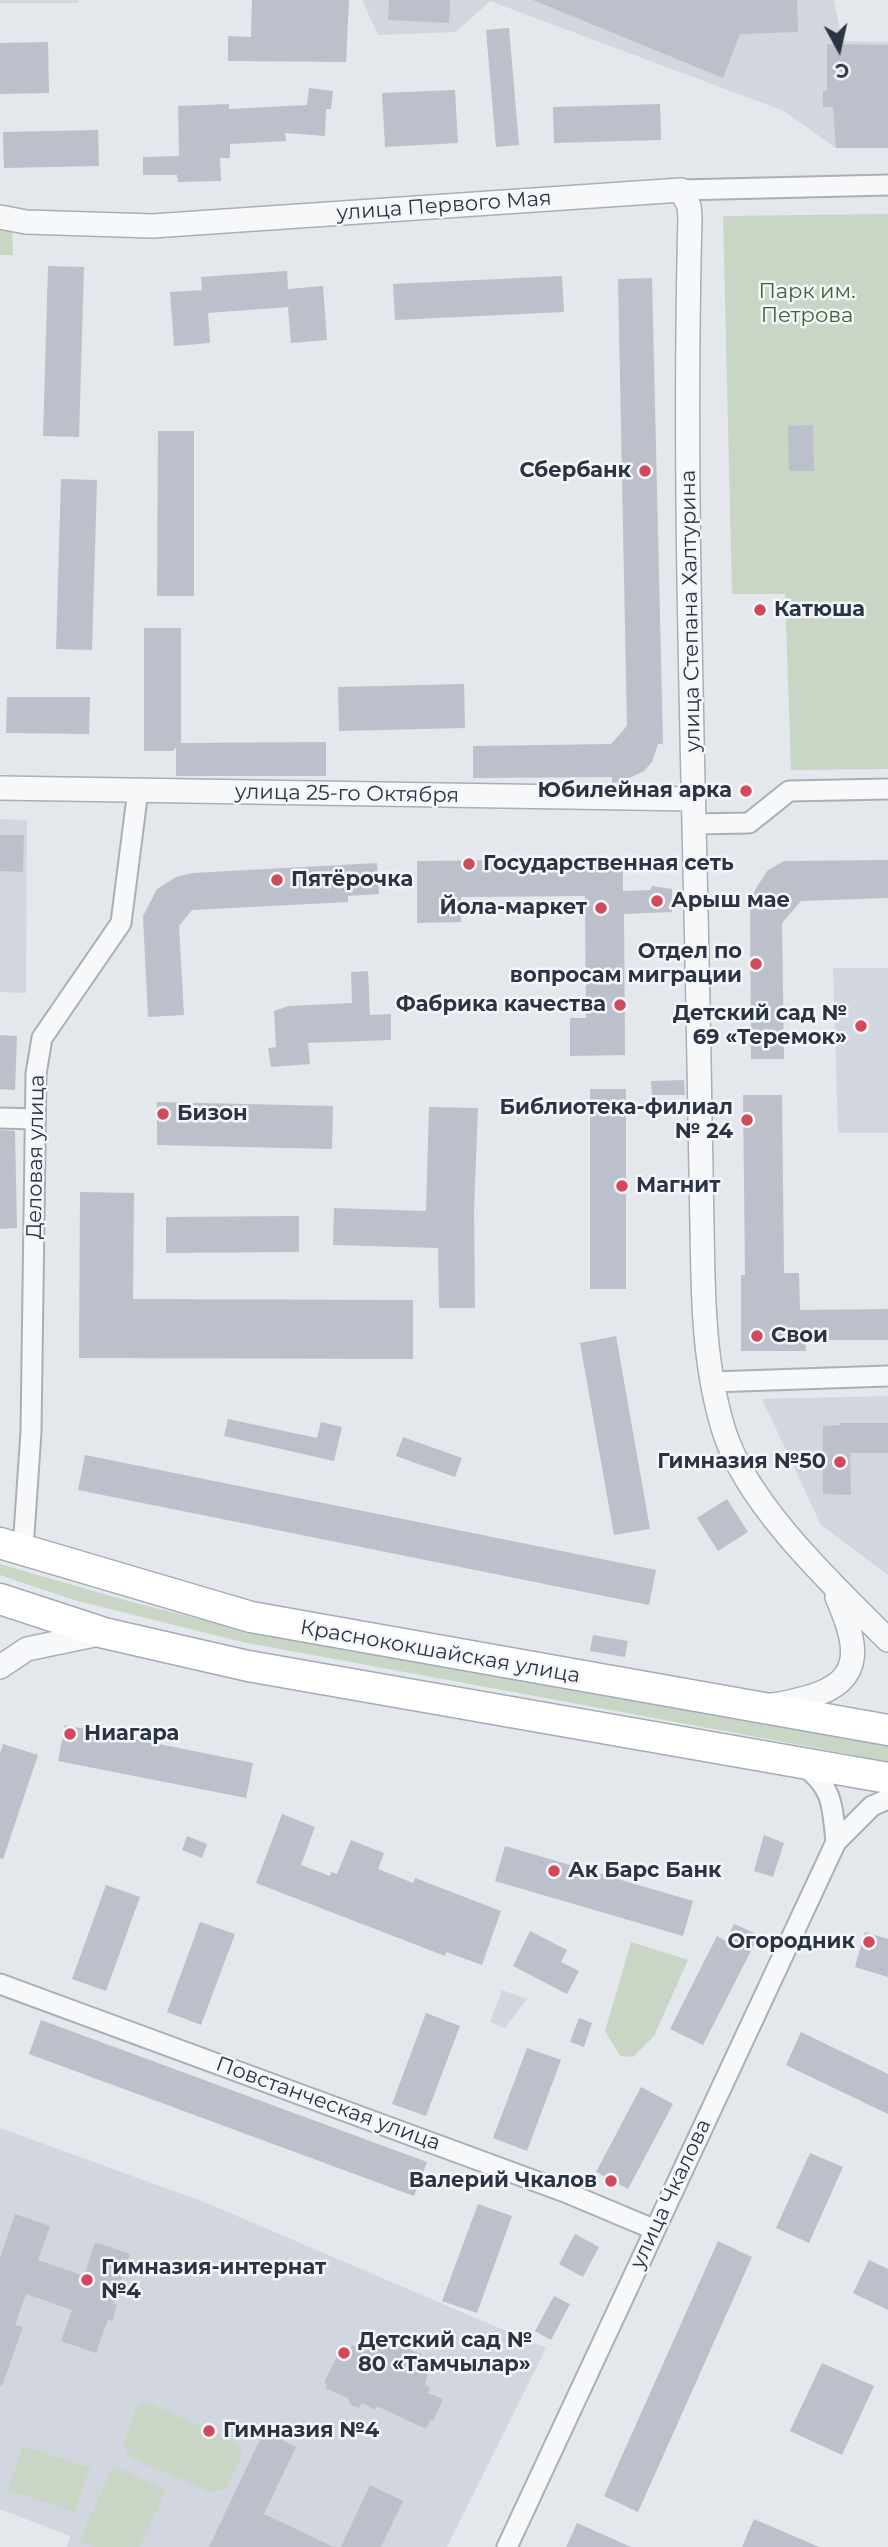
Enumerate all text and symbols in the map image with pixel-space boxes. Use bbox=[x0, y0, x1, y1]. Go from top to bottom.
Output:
north arrow bbox=[804, 14, 874, 84]
text: С bbox=[834, 58, 850, 83]
street label: улица Первого Мая bbox=[336, 186, 552, 226]
park label: Парк им. Петрова bbox=[758, 279, 856, 329]
place label: Сбербанк bbox=[520, 458, 631, 484]
marker: Сбербанк bbox=[637, 463, 653, 479]
street label: улица Степана Халтурина bbox=[676, 470, 706, 752]
place label: Катюша bbox=[774, 597, 865, 623]
marker: Катюша bbox=[752, 602, 768, 618]
place label: Юбилейная арка bbox=[538, 778, 732, 804]
street label: улица 25-го Октября bbox=[235, 779, 459, 809]
marker: Юбилейная арка bbox=[738, 783, 754, 799]
place label: Государственная сеть bbox=[483, 851, 734, 877]
marker: Государственная сеть bbox=[461, 856, 477, 872]
place label: Пятёрочка bbox=[291, 867, 413, 893]
marker: Пятёрочка bbox=[269, 872, 285, 888]
place label: Арыш мае bbox=[671, 888, 790, 914]
marker: Арыш мае bbox=[649, 893, 665, 909]
place label: Йола-маркет bbox=[440, 895, 587, 921]
marker: Йола-маркет bbox=[593, 900, 609, 916]
place label: Отдел по вопросам миграции bbox=[510, 939, 742, 989]
marker: Отдел по вопросам миграции bbox=[748, 956, 764, 972]
place label: Фабрика качества bbox=[396, 992, 606, 1018]
marker: Фабрика качества bbox=[612, 997, 628, 1013]
place label: Детский сад № 69 «Теремок» bbox=[673, 1001, 847, 1051]
marker: Детский сад № 69 «Теремок» bbox=[853, 1018, 869, 1034]
street label: Деловая улица bbox=[22, 1075, 50, 1239]
place label: Библиотека-филиал № 24 bbox=[500, 1095, 733, 1145]
place label: Бизон bbox=[177, 1101, 248, 1127]
marker: Бизон bbox=[155, 1106, 171, 1122]
marker: Библиотека-филиал № 24 bbox=[739, 1112, 755, 1128]
place label: Магнит bbox=[636, 1173, 720, 1199]
marker: Магнит bbox=[614, 1178, 630, 1194]
place label: Свои bbox=[771, 1323, 828, 1349]
marker: Свои bbox=[749, 1328, 765, 1344]
place label: Гимназия №50 bbox=[657, 1449, 826, 1475]
marker: Гимназия №50 bbox=[832, 1454, 848, 1470]
street label: Краснококшайская улица bbox=[298, 1615, 582, 1689]
place label: Ниагара bbox=[84, 1721, 179, 1747]
marker: Ниагара bbox=[62, 1726, 78, 1742]
place label: Ак Барс Банк bbox=[568, 1858, 722, 1884]
marker: Ак Барс Банк bbox=[546, 1863, 562, 1879]
place label: Огородник bbox=[727, 1929, 855, 1955]
marker: Огородник bbox=[861, 1934, 877, 1950]
street label: Повстанческая улица bbox=[212, 2052, 444, 2156]
street label: улица Чкалова bbox=[625, 2115, 717, 2273]
place label: Валерий Чкалов bbox=[409, 2168, 597, 2194]
marker: Валерий Чкалов bbox=[603, 2173, 619, 2189]
place label: Гимназия-интернат №4 bbox=[101, 2255, 326, 2305]
marker: Гимназия-интернат №4 bbox=[79, 2272, 95, 2288]
place label: Детский сад № 80 «Тамчылар» bbox=[358, 2328, 532, 2378]
marker: Детский сад № 80 «Тамчылар» bbox=[336, 2345, 352, 2361]
place label: Гимназия №4 bbox=[223, 2418, 379, 2444]
marker: Гимназия №4 bbox=[201, 2423, 217, 2439]

